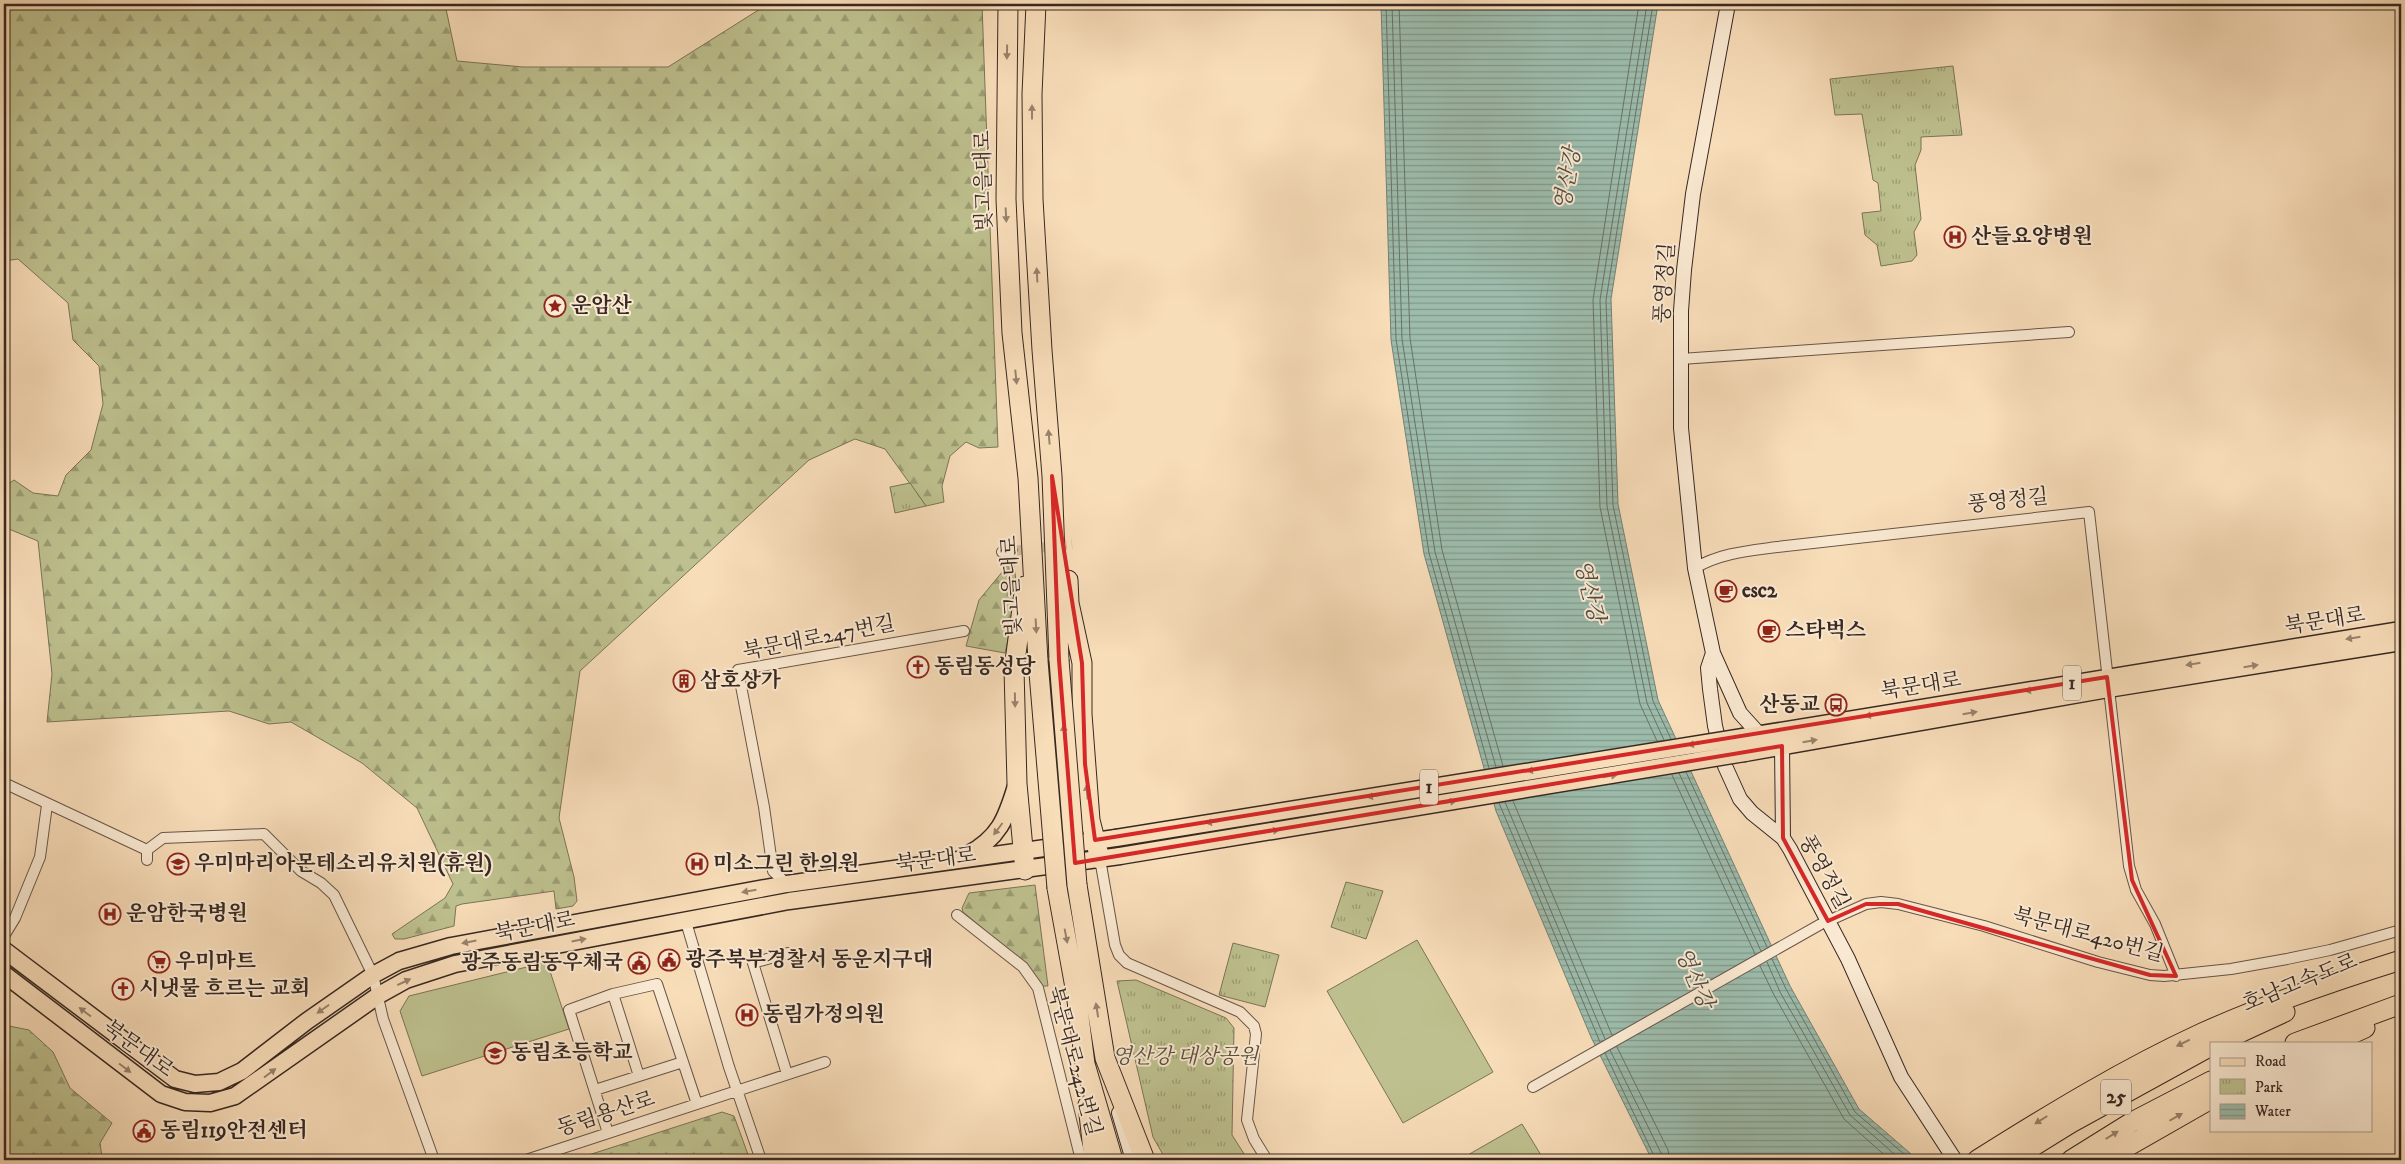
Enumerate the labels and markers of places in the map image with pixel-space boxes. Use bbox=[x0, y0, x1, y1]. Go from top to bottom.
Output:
place label: 산들요양병원 bbox=[1971, 224, 2093, 250]
hospital icon: 산들요양병원 bbox=[1943, 225, 1967, 249]
place label: 운암산 bbox=[571, 293, 633, 319]
place icon: 운암산 bbox=[543, 294, 567, 318]
place label: esc2 bbox=[1742, 578, 1778, 604]
cafe icon: esc2 bbox=[1714, 579, 1738, 603]
place label: 스타벅스 bbox=[1785, 618, 1866, 644]
cafe icon: 스타벅스 bbox=[1757, 619, 1781, 643]
place label: 동림동성당 bbox=[934, 654, 1036, 680]
church icon: 동림동성당 bbox=[906, 655, 930, 679]
place label: 삼호상가 bbox=[700, 668, 782, 694]
building icon: 삼호상가 bbox=[672, 669, 696, 693]
place label: 산동교 bbox=[1759, 692, 1820, 718]
bus stop icon: 산동교 bbox=[1824, 693, 1848, 717]
place label: 우미마리아몬테소리유치원(휴원) bbox=[194, 851, 492, 877]
place label: 미소그린 한의원 bbox=[713, 851, 860, 877]
school or university icon: 우미마리아몬테소리유치원(휴원) bbox=[166, 852, 190, 876]
hospital icon: 미소그린 한의원 bbox=[685, 852, 709, 876]
place label: 운암한국병원 bbox=[126, 901, 248, 927]
hospital icon: 운암한국병원 bbox=[98, 902, 122, 926]
place label: 광주북부경찰서 동운지구대 bbox=[685, 947, 933, 973]
public building icon: 광주북부경찰서 동운지구대 bbox=[657, 948, 681, 972]
place label: 우미마트 bbox=[175, 949, 256, 975]
supermarket icon: 우미마트 bbox=[147, 950, 171, 974]
place label: 광주동림동우체국 bbox=[461, 950, 623, 976]
public building icon: 광주동림동우체국 bbox=[627, 951, 651, 975]
place label: 시냇물 흐르는 교회 bbox=[139, 976, 310, 1002]
church icon: 시냇물 흐르는 교회 bbox=[111, 977, 135, 1001]
place label: 동림가정의원 bbox=[763, 1002, 885, 1028]
hospital icon: 동림가정의원 bbox=[735, 1003, 759, 1027]
place label: 동림초등학교 bbox=[511, 1040, 633, 1066]
school or university icon: 동림초등학교 bbox=[483, 1041, 507, 1065]
place label: 동림119안전센터 bbox=[160, 1118, 308, 1144]
public building icon: 동림119안전센터 bbox=[132, 1119, 156, 1143]

